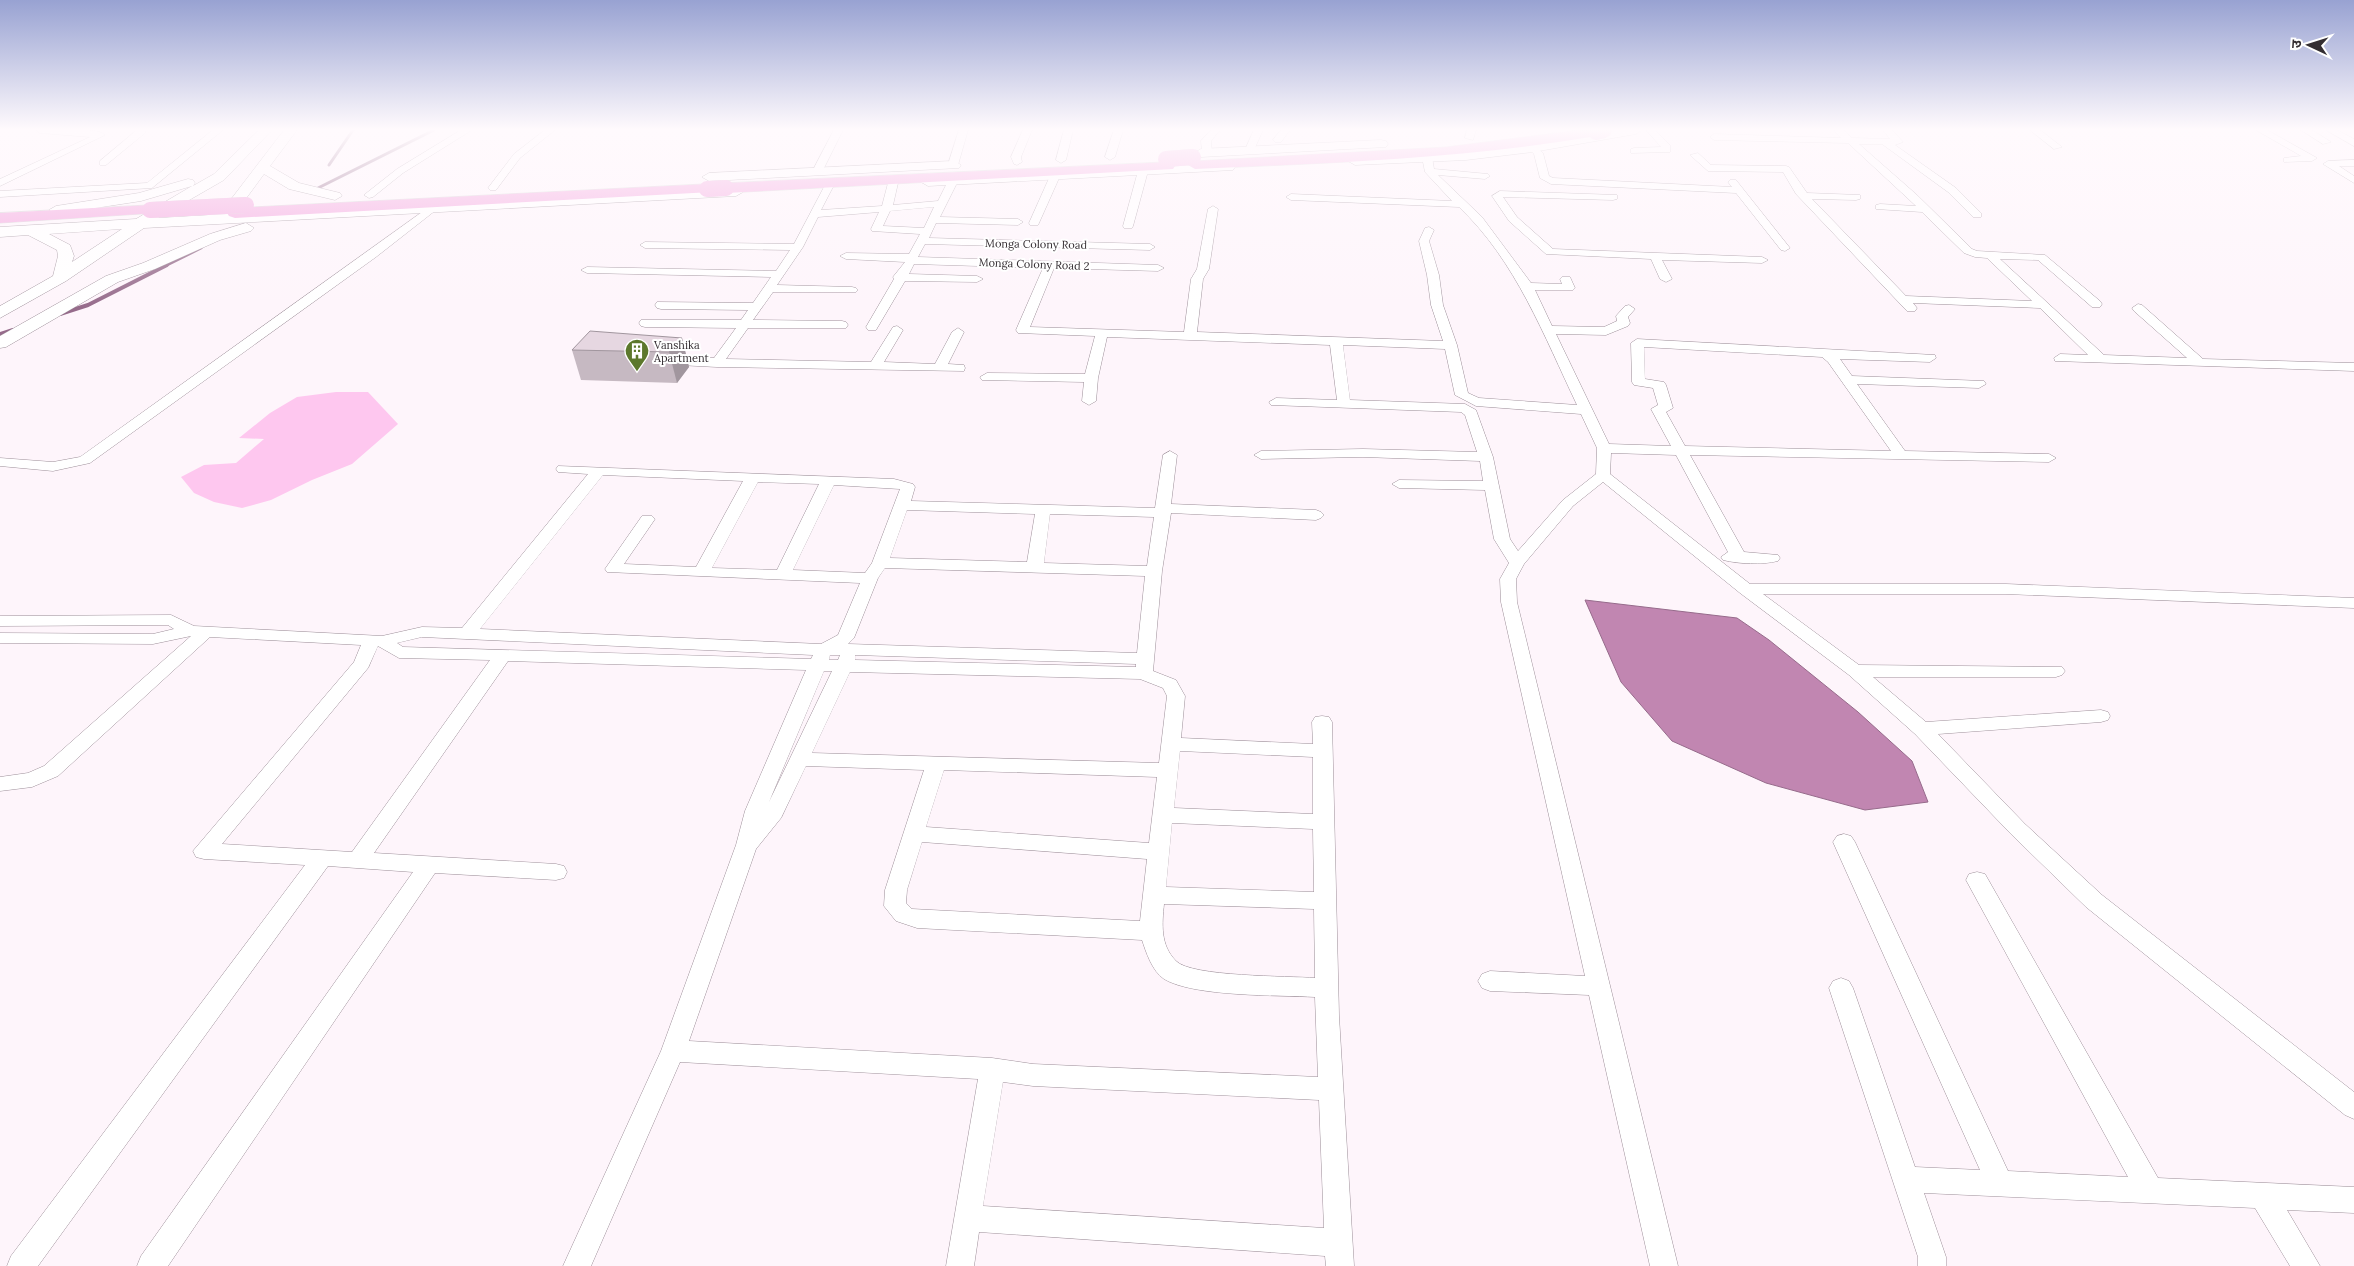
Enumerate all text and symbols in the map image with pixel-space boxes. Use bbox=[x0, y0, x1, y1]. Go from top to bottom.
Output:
north arrow bbox=[2284, 20, 2334, 70]
text: उ bbox=[2287, 39, 2305, 49]
street label: Monga Colony Road bbox=[985, 236, 1088, 252]
street label: Monga Colony Road 2 bbox=[978, 255, 1090, 273]
building icon: Vanshika Apartment bbox=[624, 338, 650, 372]
place label: Vanshika Apartment bbox=[653, 338, 710, 365]

